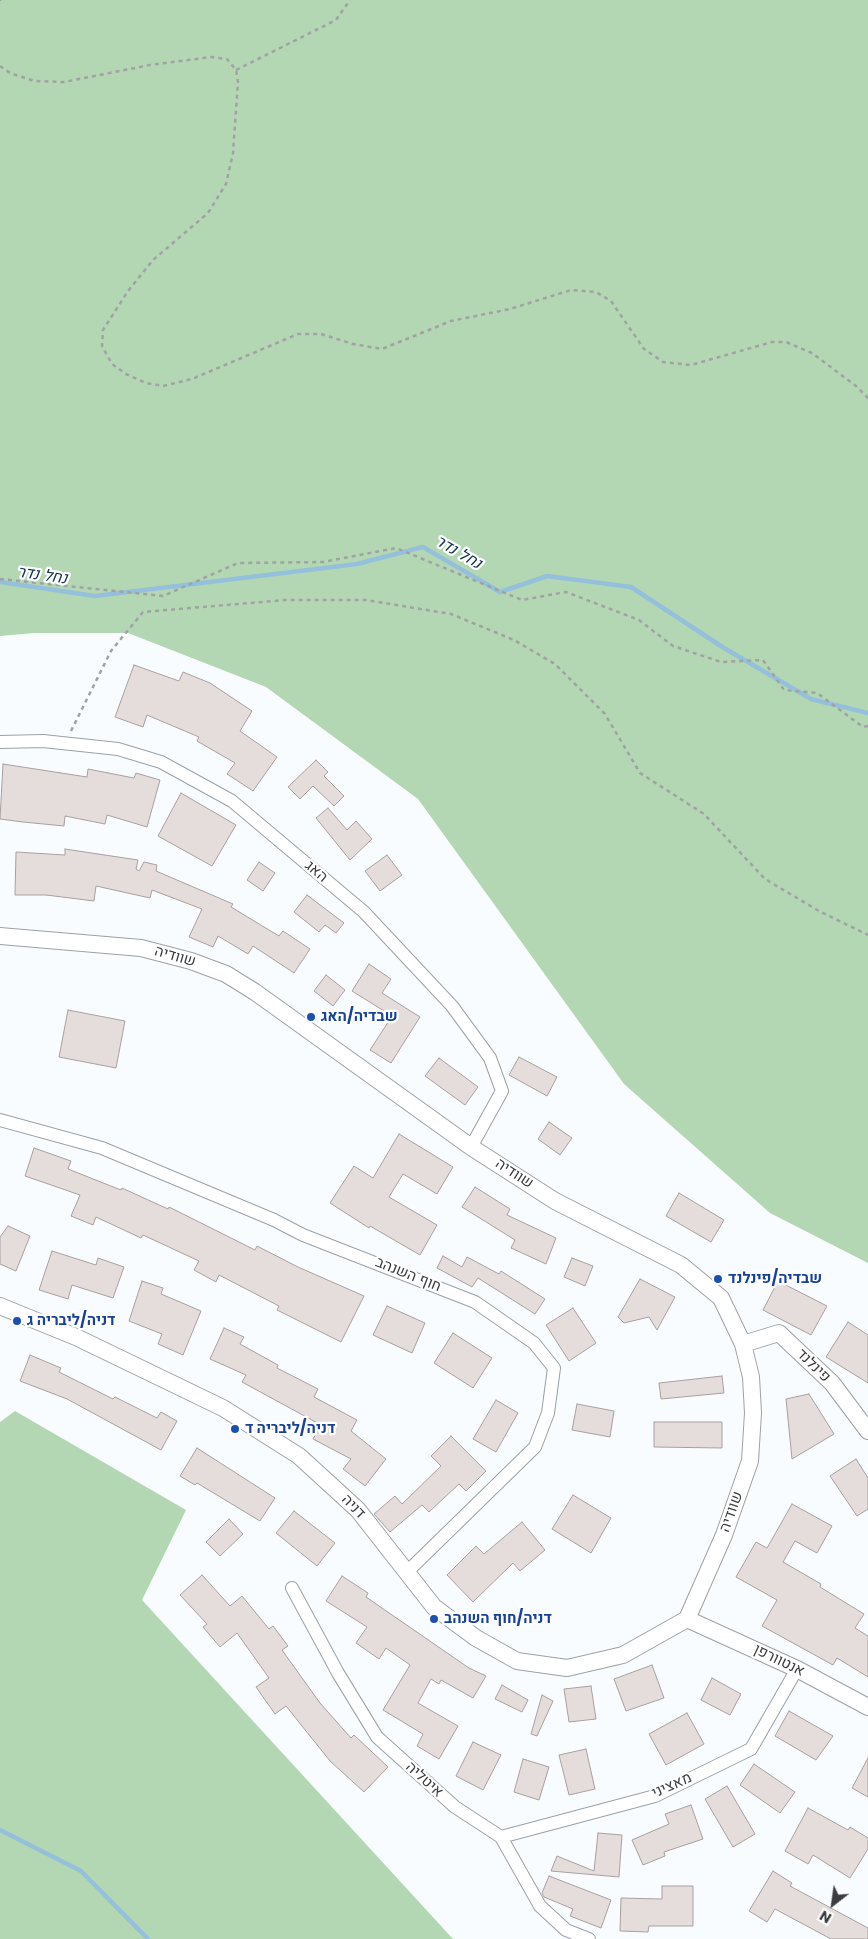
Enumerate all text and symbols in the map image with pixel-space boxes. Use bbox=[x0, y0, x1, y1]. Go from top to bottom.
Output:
water label: נחל נדר bbox=[431, 532, 485, 574]
water label: נחל נדר bbox=[16, 563, 68, 589]
street label: האג bbox=[301, 857, 331, 887]
street label: שוודיה bbox=[152, 943, 198, 971]
place label: שבדיה/האג bbox=[321, 1008, 398, 1026]
marker: שבדיה/האג bbox=[305, 1011, 317, 1023]
street label: שוודיה bbox=[492, 1155, 536, 1193]
street label: חוף השנהב bbox=[372, 1254, 444, 1296]
place label: שבדיה/פינלנד bbox=[728, 1270, 822, 1288]
marker: שבדיה/פינלנד bbox=[712, 1273, 724, 1285]
place label: דניה/ליבריה ג bbox=[27, 1312, 116, 1330]
marker: דניה/ליבריה ג bbox=[11, 1315, 23, 1327]
street label: פינלנד bbox=[792, 1346, 834, 1386]
place label: דניה/ליבריה ד bbox=[245, 1420, 335, 1438]
marker: דניה/ליבריה ד bbox=[229, 1423, 241, 1435]
street label: שוודיה bbox=[716, 1489, 748, 1535]
street label: דניה bbox=[337, 1491, 369, 1523]
place label: דניה/חוף השנהב bbox=[444, 1610, 552, 1628]
marker: דניה/חוף השנהב bbox=[428, 1613, 440, 1625]
street label: אנטוורפן bbox=[751, 1641, 807, 1681]
street label: איטליה bbox=[401, 1758, 447, 1802]
street label: מאציני bbox=[649, 1769, 695, 1803]
north arrow bbox=[808, 1879, 858, 1929]
text: N bbox=[816, 1906, 835, 1928]

